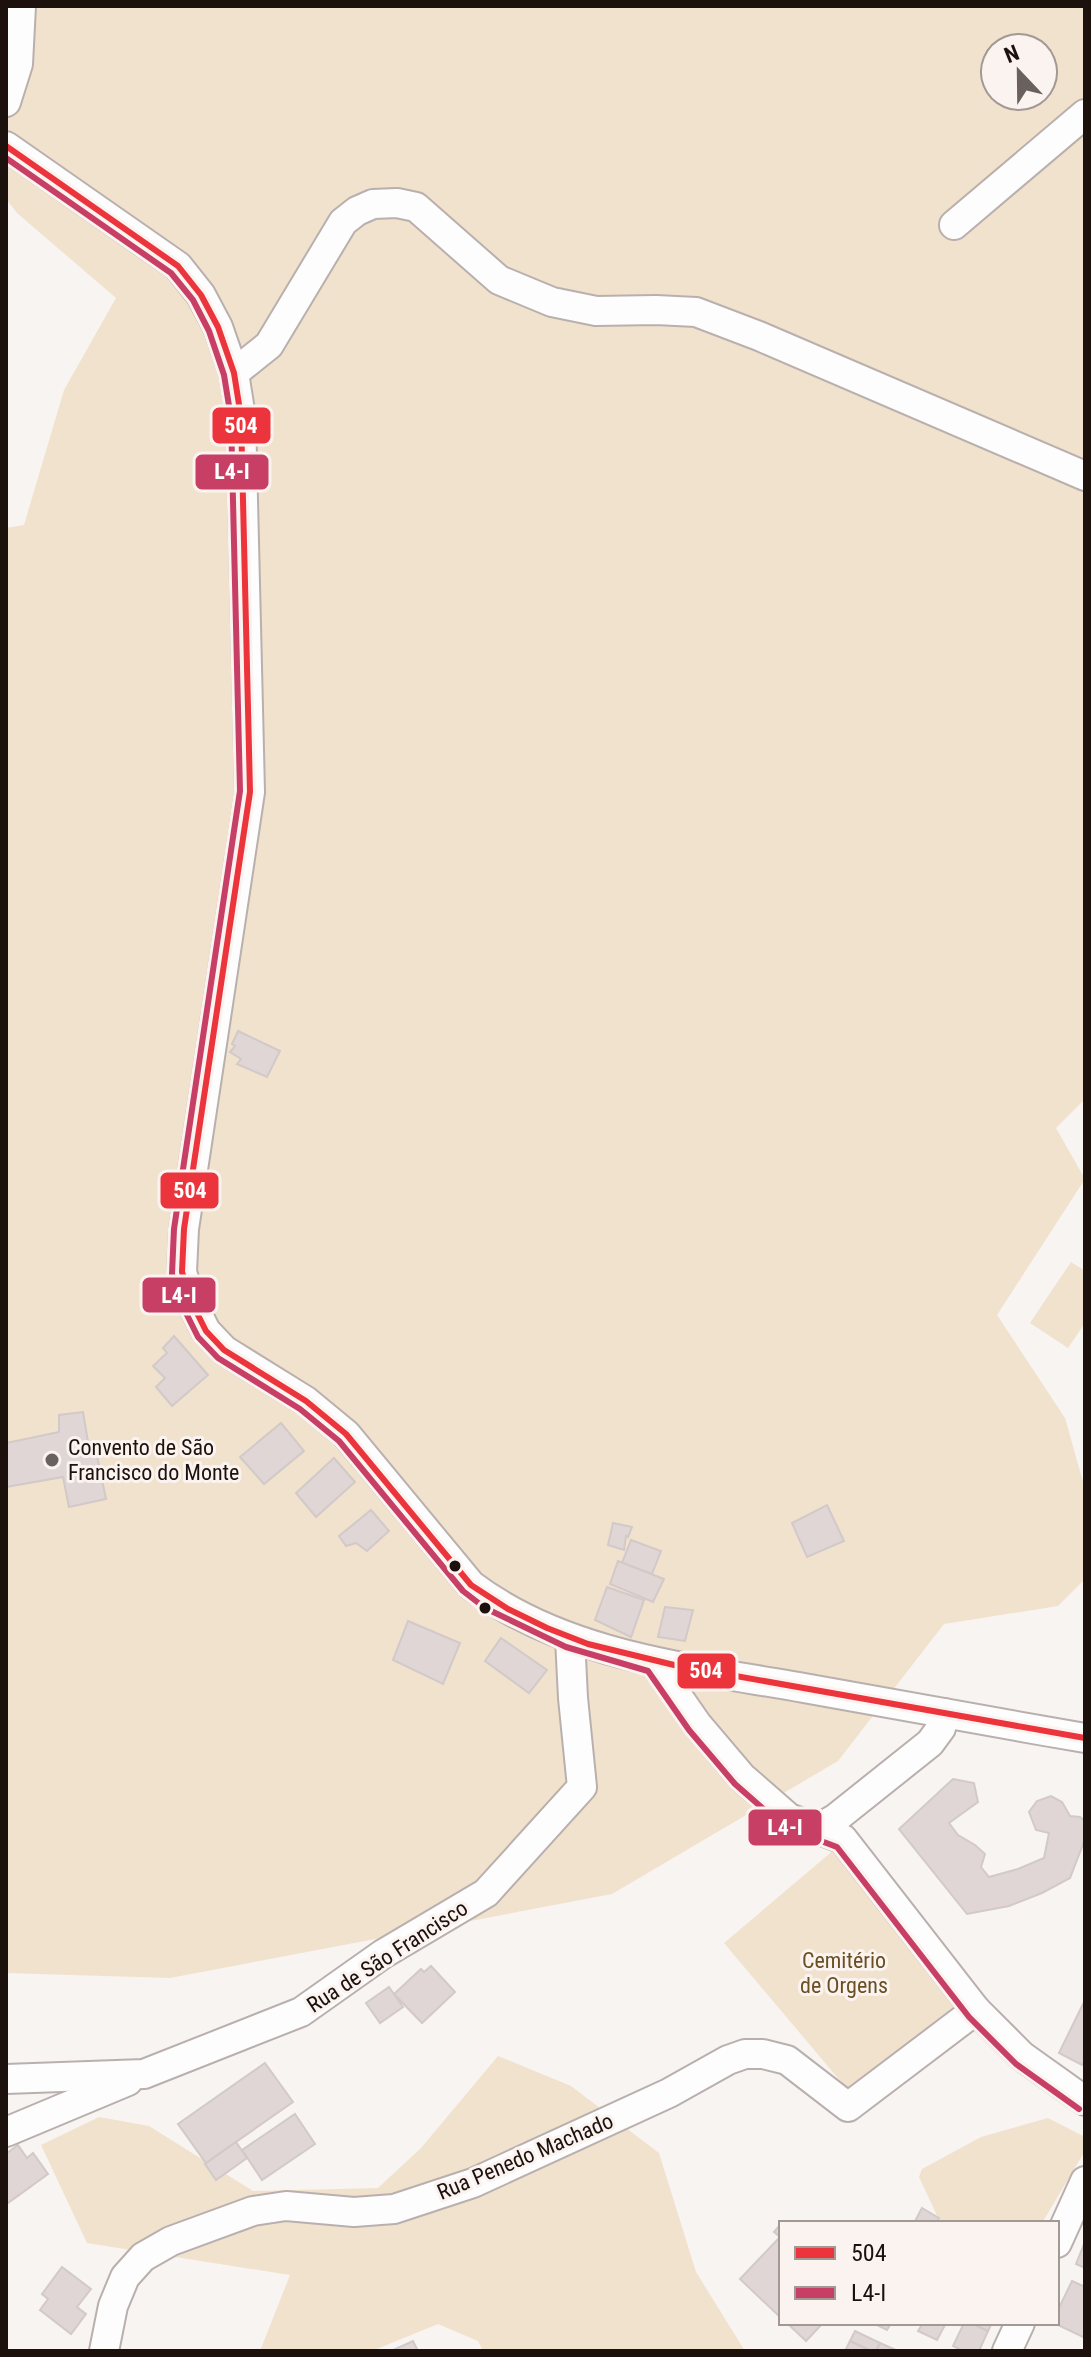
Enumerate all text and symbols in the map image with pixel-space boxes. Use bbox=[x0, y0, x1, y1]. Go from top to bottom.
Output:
north arrow bbox=[979, 32, 1059, 112]
text: N bbox=[1001, 40, 1023, 68]
line badge: 504 bbox=[211, 406, 272, 445]
text: 504 bbox=[224, 413, 258, 438]
line badge: L4-I bbox=[194, 453, 270, 491]
text: L4-I bbox=[214, 459, 250, 484]
line badge: 504 bbox=[159, 1171, 220, 1210]
text: 504 bbox=[173, 1178, 207, 1203]
line badge: L4-I bbox=[141, 1276, 217, 1314]
text: L4-I bbox=[161, 1283, 197, 1308]
place label: Convento de São Francisco do Monte bbox=[68, 1435, 239, 1485]
marker: Convento de São Francisco do Monte bbox=[43, 1451, 61, 1469]
unlabelled marker bbox=[447, 1558, 463, 1574]
unlabelled marker bbox=[477, 1600, 493, 1616]
line badge: 504 bbox=[676, 1652, 737, 1690]
text: 504 bbox=[689, 1658, 723, 1683]
line badge: L4-I bbox=[747, 1808, 823, 1847]
text: L4-I bbox=[767, 1815, 803, 1840]
street label: Rua de São Francisco bbox=[302, 1895, 472, 2018]
park label: Cemitério de Orgens bbox=[800, 1948, 888, 1998]
street label: Rua Penedo Machado bbox=[433, 2108, 617, 2205]
legend bbox=[779, 2221, 1059, 2325]
text: 504 bbox=[851, 2239, 887, 2267]
text: L4-I bbox=[851, 2279, 886, 2307]

